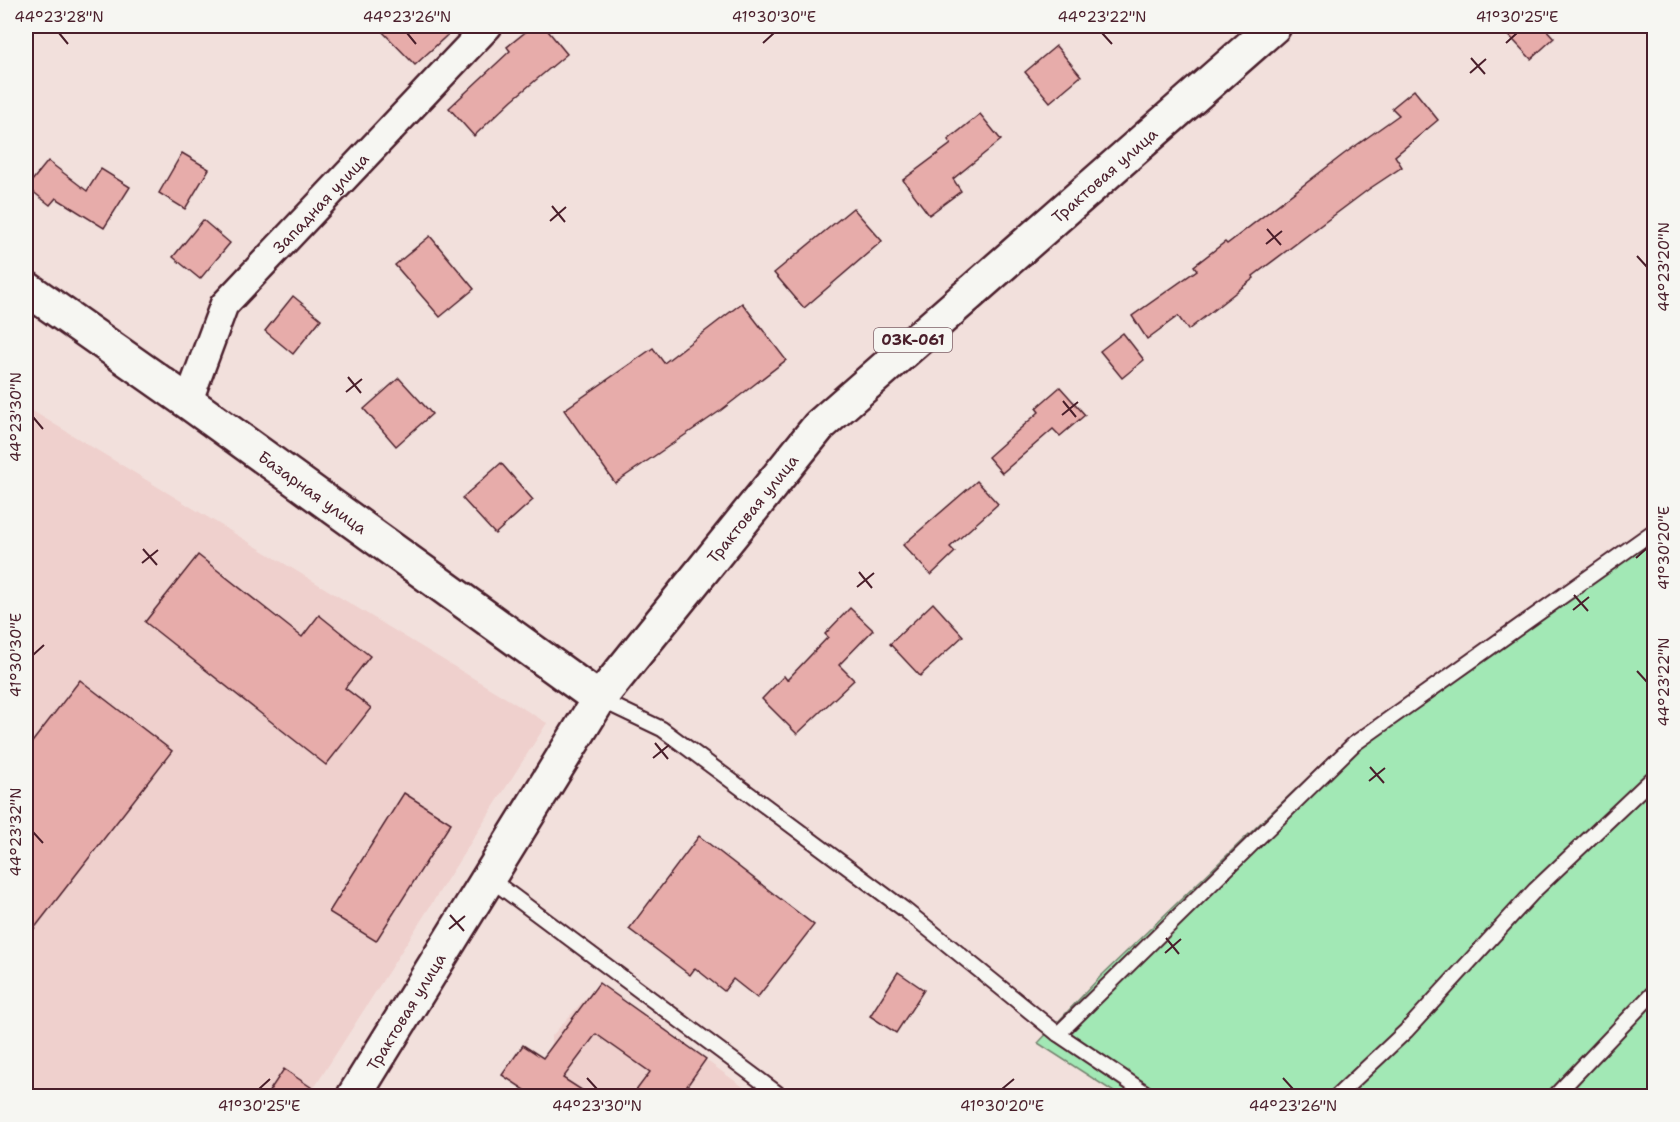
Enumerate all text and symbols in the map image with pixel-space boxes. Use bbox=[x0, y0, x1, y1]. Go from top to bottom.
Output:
text: 44°23'28"N bbox=[14, 7, 104, 27]
text: 44°23'26"N bbox=[363, 7, 451, 27]
text: 41°30'30"E bbox=[732, 7, 816, 27]
text: 44°23'22"N bbox=[1057, 7, 1147, 27]
text: 41°30'25"E bbox=[1476, 7, 1558, 27]
street label: Трактовая улица bbox=[1047, 123, 1162, 227]
street label: Западная улица bbox=[268, 148, 373, 258]
text: 44°23'20"N bbox=[1654, 222, 1674, 312]
road number: 03К-061 bbox=[874, 328, 952, 352]
text: 44°23'30"N bbox=[6, 372, 26, 462]
street label: Базарная улица bbox=[254, 446, 371, 538]
street label: Трактовая улица bbox=[702, 450, 803, 567]
text: 41°30'20"E bbox=[1654, 506, 1674, 590]
text: 41°30'30"E bbox=[6, 613, 26, 697]
text: 44°23'22"N bbox=[1654, 637, 1674, 727]
text: 44°23'32"N bbox=[6, 788, 26, 876]
street label: Трактовая улица bbox=[362, 949, 450, 1074]
text: 41°30'25"E bbox=[218, 1096, 300, 1116]
text: 44°23'30"N bbox=[552, 1096, 642, 1116]
text: 41°30'20"E bbox=[960, 1096, 1044, 1116]
text: 44°23'26"N bbox=[1249, 1096, 1337, 1116]

